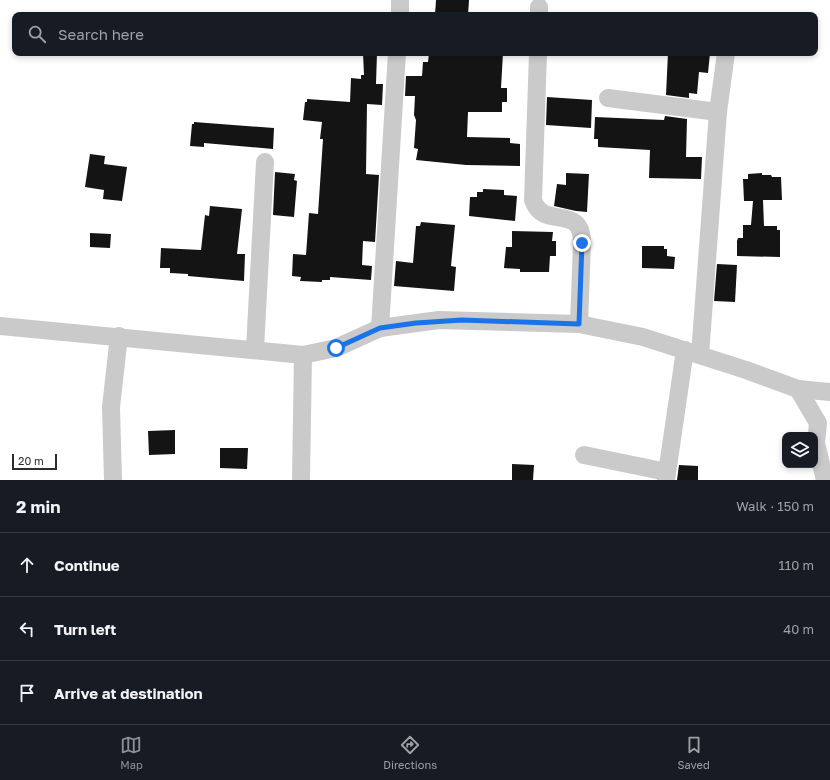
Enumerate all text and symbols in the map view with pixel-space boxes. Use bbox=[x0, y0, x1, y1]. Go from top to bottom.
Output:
search box bbox=[12, 12, 818, 56]
icon: search bbox=[26, 23, 48, 45]
text: Search here bbox=[58, 25, 144, 43]
route end bbox=[573, 234, 591, 252]
route start bbox=[327, 339, 345, 357]
map controls bbox=[782, 432, 818, 468]
button: layers bbox=[782, 432, 818, 468]
scale bar bbox=[12, 452, 57, 471]
text: 20 m bbox=[18, 454, 44, 467]
text: 2 min bbox=[16, 496, 60, 517]
text: Walk · 150 m bbox=[736, 498, 814, 514]
icon: ahead bbox=[16, 554, 38, 576]
text: Continue bbox=[54, 556, 120, 574]
text: 110 m bbox=[779, 557, 814, 573]
icon: left bbox=[16, 618, 38, 640]
text: Turn left bbox=[54, 620, 116, 638]
text: 40 m bbox=[783, 621, 814, 637]
icon: arrive bbox=[16, 682, 38, 704]
text: Arrive at destination bbox=[54, 684, 203, 702]
tab: Map bbox=[120, 734, 143, 771]
tab: Directions bbox=[383, 734, 437, 771]
tab: Saved bbox=[678, 734, 710, 771]

